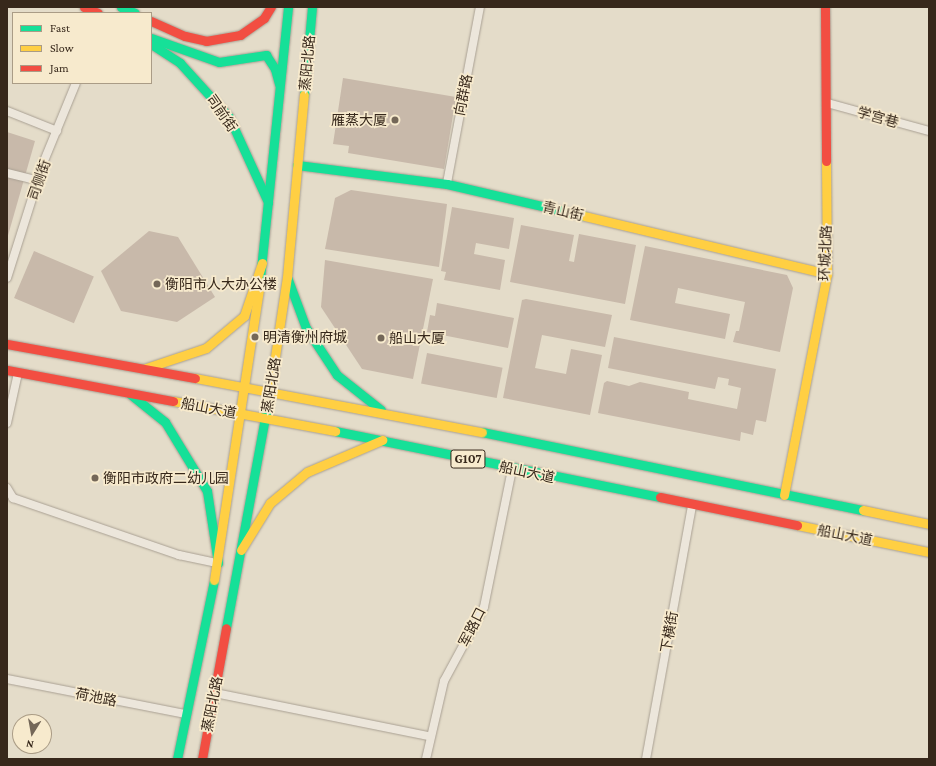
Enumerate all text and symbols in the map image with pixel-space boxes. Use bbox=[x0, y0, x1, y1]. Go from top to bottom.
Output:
legend bbox=[12, 12, 152, 84]
text: Fast bbox=[50, 21, 70, 35]
street label: 蒸阳北路 bbox=[296, 34, 318, 92]
text: Slow bbox=[50, 41, 74, 55]
text: Jam bbox=[50, 61, 69, 75]
street label: 向群路 bbox=[451, 73, 475, 117]
street label: 司前街 bbox=[203, 91, 241, 135]
street label: 学宫巷 bbox=[855, 103, 901, 131]
place label: 雁蒸大厦 bbox=[331, 112, 387, 128]
marker: 雁蒸大厦 bbox=[390, 115, 400, 125]
street label: 司侧街 bbox=[24, 157, 54, 203]
street label: 青山街 bbox=[541, 198, 585, 224]
street label: 环城北路 bbox=[816, 225, 834, 281]
place label: 衡阳市人大办公楼 bbox=[165, 276, 277, 292]
marker: 衡阳市人大办公楼 bbox=[152, 279, 162, 289]
place label: 明清衡州府城 bbox=[263, 329, 347, 345]
place label: 船山大厦 bbox=[389, 330, 445, 346]
marker: 明清衡州府城 bbox=[250, 332, 260, 342]
marker: 船山大厦 bbox=[376, 333, 386, 343]
street label: 蒸阳北路 bbox=[258, 356, 284, 414]
street label: 船山大道 bbox=[180, 394, 238, 422]
road number: G107 bbox=[450, 448, 486, 470]
street label: 船山大道 bbox=[498, 458, 556, 486]
place label: 衡阳市政府二幼儿园 bbox=[103, 470, 229, 486]
marker: 衡阳市政府二幼儿园 bbox=[90, 473, 100, 483]
street label: 船山大道 bbox=[816, 521, 874, 549]
street label: 军路口 bbox=[455, 604, 489, 650]
street label: 下横街 bbox=[657, 610, 681, 654]
street label: 蒸阳北路 bbox=[198, 675, 226, 733]
street label: 荷池路 bbox=[74, 685, 118, 709]
north arrow bbox=[12, 714, 52, 754]
text: N bbox=[25, 738, 35, 751]

